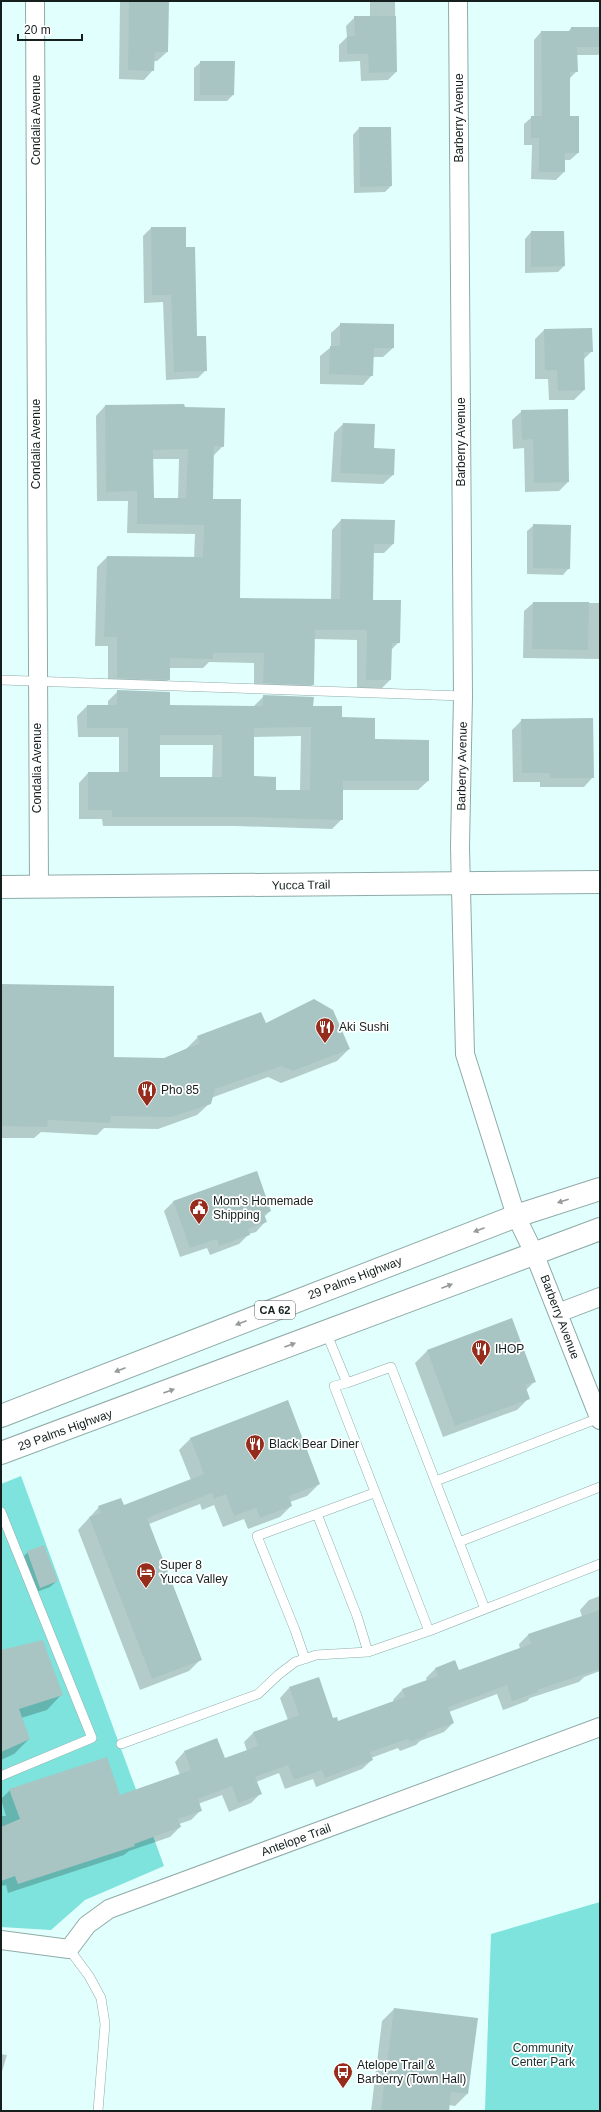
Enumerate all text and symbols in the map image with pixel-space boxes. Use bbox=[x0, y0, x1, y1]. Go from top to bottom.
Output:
scale bar bbox=[18, 16, 82, 42]
text: 20 m bbox=[24, 23, 51, 37]
street label: Barberry Avenue bbox=[452, 73, 466, 163]
street label: Condalia Avenue bbox=[29, 74, 43, 165]
street label: Barberry Avenue bbox=[454, 397, 468, 487]
street label: Condalia Avenue bbox=[29, 398, 43, 489]
street label: Barberry Avenue bbox=[454, 721, 470, 811]
street label: Condalia Avenue bbox=[30, 722, 44, 813]
street label: Yucca Trail bbox=[272, 877, 330, 893]
restaurant icon: Aki Sushi bbox=[314, 1016, 336, 1044]
place label: Aki Sushi bbox=[339, 1020, 389, 1034]
restaurant icon: Pho 85 bbox=[136, 1079, 158, 1107]
place label: Pho 85 bbox=[161, 1083, 199, 1097]
place label: Mom's Homemade Shipping bbox=[213, 1194, 314, 1222]
public building icon: Mom's Homemade Shipping bbox=[188, 1197, 210, 1225]
one-way arrow bbox=[556, 1198, 568, 1204]
one-way arrow bbox=[473, 1227, 485, 1233]
street label: 29 Palms Highway bbox=[306, 1254, 404, 1302]
street label: Barberry Avenue bbox=[537, 1273, 583, 1361]
one-way arrow bbox=[442, 1282, 454, 1288]
road number: CA 62 bbox=[255, 1301, 295, 1319]
one-way arrow bbox=[234, 1320, 246, 1326]
restaurant icon: IHOP bbox=[470, 1338, 492, 1366]
one-way arrow bbox=[285, 1342, 297, 1348]
place label: IHOP bbox=[495, 1342, 524, 1356]
one-way arrow bbox=[113, 1368, 125, 1374]
one-way arrow bbox=[163, 1387, 175, 1393]
street label: 29 Palms Highway bbox=[16, 1406, 114, 1454]
restaurant icon: Black Bear Diner bbox=[244, 1433, 266, 1461]
place label: Black Bear Diner bbox=[269, 1437, 359, 1451]
place label: Super 8 Yucca Valley bbox=[160, 1558, 228, 1586]
hotel icon: Super 8 Yucca Valley bbox=[135, 1561, 157, 1589]
street label: Antelope Trail bbox=[259, 1821, 333, 1859]
park label: Community Center Park bbox=[511, 2041, 576, 2069]
place label: Atelope Trail & Barberry (Town Hall) bbox=[357, 2058, 466, 2086]
bus stop icon: Atelope Trail & Barberry (Town Hall) bbox=[332, 2061, 354, 2089]

